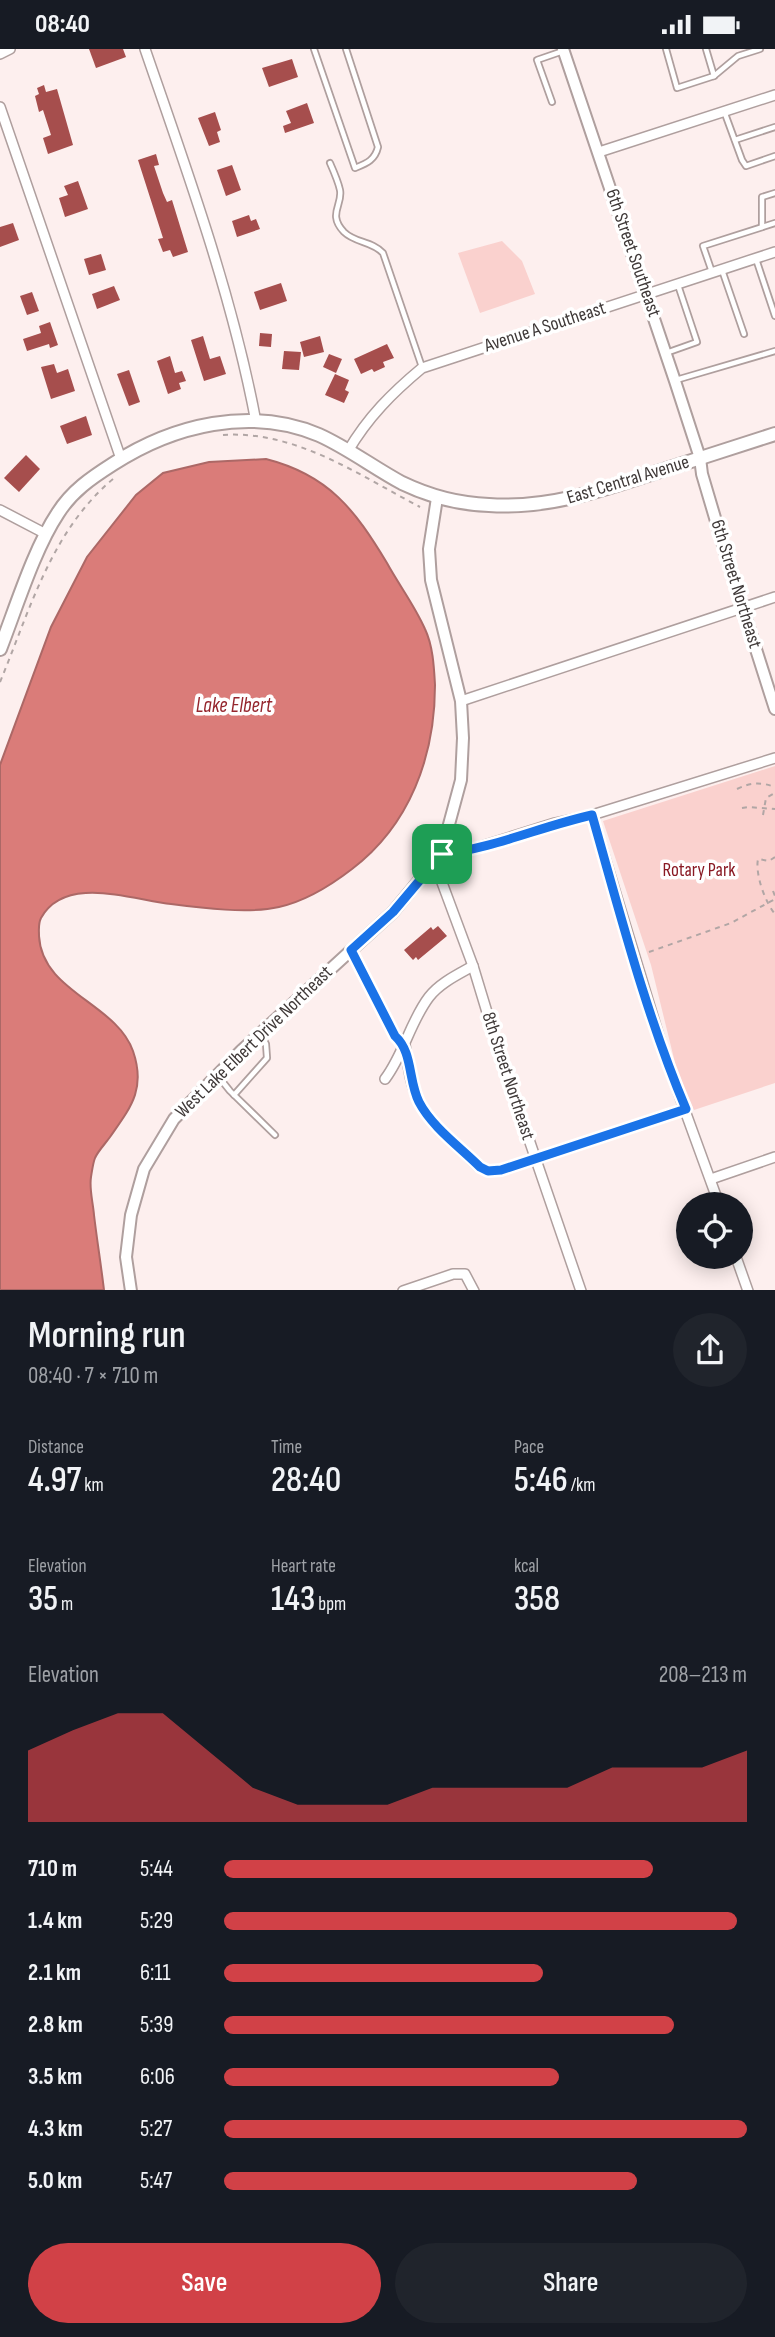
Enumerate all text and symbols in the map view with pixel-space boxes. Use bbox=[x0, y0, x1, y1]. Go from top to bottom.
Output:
text: 08:40 bbox=[35, 9, 90, 40]
street label: 6th Street Southeast bbox=[600, 186, 666, 320]
street label: Avenue A Southeast bbox=[481, 297, 609, 358]
street label: East Central Avenue bbox=[564, 450, 692, 510]
street label: 6th Street Northeast bbox=[706, 517, 767, 651]
water label: Lake Elbert bbox=[196, 693, 273, 718]
pin bbox=[412, 824, 472, 884]
icon: arrive bbox=[423, 835, 461, 873]
park label: Rotary Park bbox=[662, 859, 736, 882]
street label: West Lake Elbert Drive Northeast bbox=[171, 961, 338, 1123]
street label: 8th Street Northeast bbox=[476, 1009, 540, 1143]
map controls bbox=[676, 1192, 753, 1269]
button: locate bbox=[676, 1192, 753, 1269]
text: Morning run bbox=[28, 1313, 186, 1358]
button: share bbox=[673, 1313, 747, 1387]
text: 08:40 · 7 × 710 m bbox=[28, 1362, 158, 1390]
text: Distance bbox=[28, 1436, 84, 1459]
text: Time bbox=[271, 1436, 302, 1459]
text: Pace bbox=[514, 1436, 544, 1459]
text: 4.97 bbox=[28, 1459, 81, 1502]
text: 28:40 bbox=[271, 1459, 341, 1502]
text: 5:46 bbox=[514, 1459, 568, 1502]
text: km bbox=[81, 1474, 104, 1497]
text: /km bbox=[568, 1474, 595, 1497]
text: Elevation bbox=[28, 1555, 87, 1578]
text: Heart rate bbox=[271, 1555, 336, 1578]
text: kcal bbox=[514, 1555, 539, 1578]
text: 35 bbox=[28, 1578, 58, 1621]
text: 143 bbox=[271, 1578, 315, 1621]
text: 358 bbox=[514, 1578, 560, 1621]
text: m bbox=[58, 1593, 73, 1616]
text: bpm bbox=[315, 1593, 346, 1616]
text: Elevation bbox=[28, 1661, 99, 1689]
text: 208–213 m bbox=[659, 1661, 747, 1689]
text: 710 m bbox=[28, 1855, 77, 1883]
text: 5:44 bbox=[140, 1855, 173, 1883]
text: 1.4 km bbox=[28, 1907, 82, 1935]
text: 5:29 bbox=[140, 1907, 173, 1935]
text: 2.1 km bbox=[28, 1959, 81, 1987]
text: 6:11 bbox=[140, 1959, 171, 1987]
text: 2.8 km bbox=[28, 2011, 83, 2039]
text: 5:39 bbox=[140, 2011, 173, 2039]
text: 3.5 km bbox=[28, 2063, 82, 2091]
text: 6:06 bbox=[140, 2063, 175, 2091]
text: 4.3 km bbox=[28, 2115, 83, 2143]
text: 5:27 bbox=[140, 2115, 172, 2143]
text: 5.0 km bbox=[28, 2167, 82, 2195]
text: 5:47 bbox=[140, 2167, 172, 2195]
button: Save bbox=[28, 2243, 381, 2323]
button: Share bbox=[395, 2243, 747, 2323]

